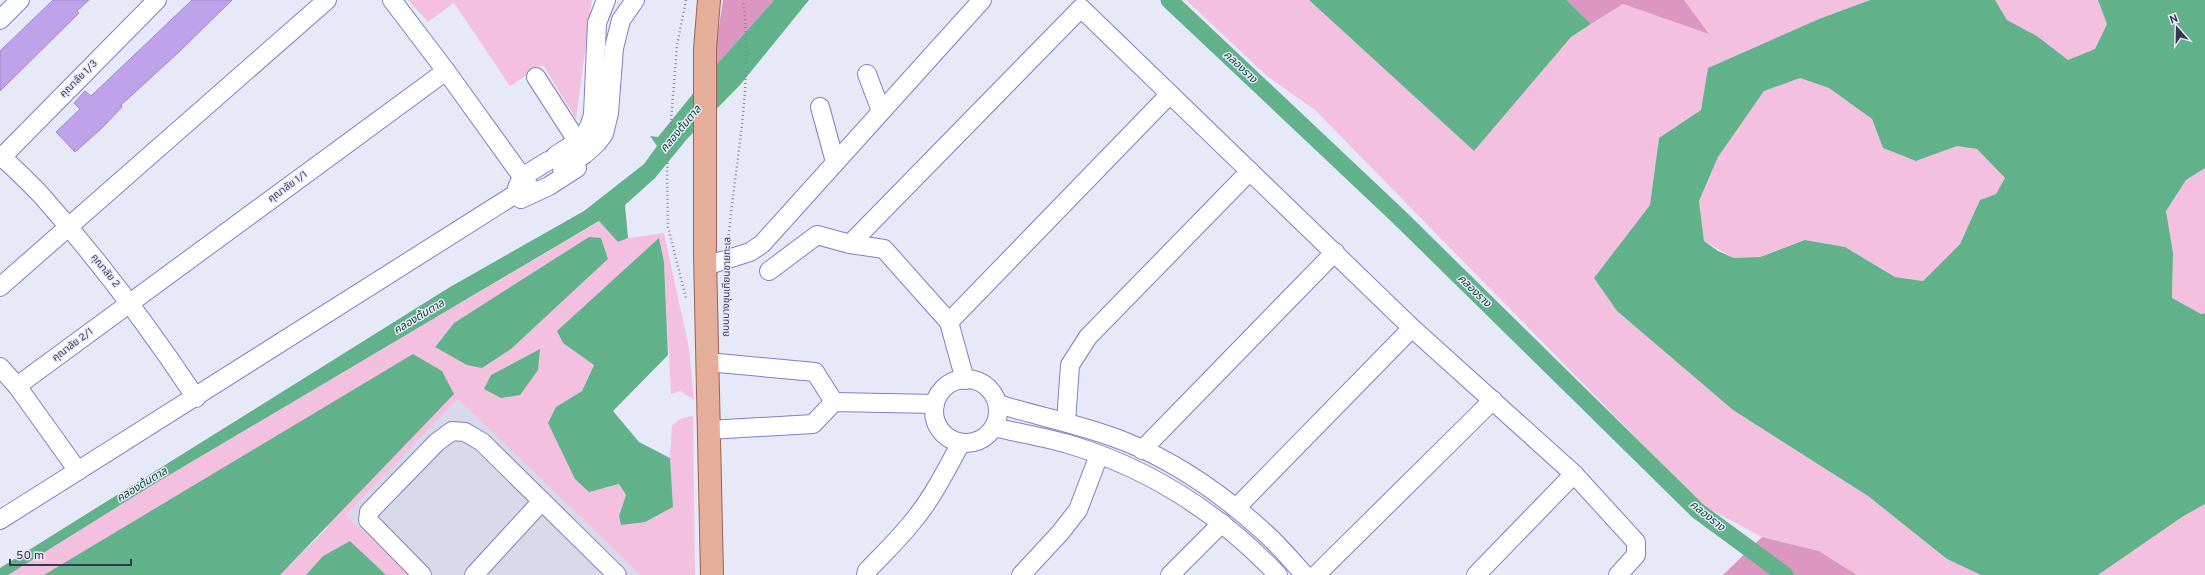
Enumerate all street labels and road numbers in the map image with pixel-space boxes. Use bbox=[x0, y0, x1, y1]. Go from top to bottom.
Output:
street label: คุณาลัย 1/3 bbox=[57, 57, 101, 101]
street label: คุณาลัย 1/1 bbox=[266, 168, 310, 206]
street label: ถนนบางขุนเทียนชายทะเล bbox=[720, 237, 734, 337]
street label: คุณาลัย 2 bbox=[88, 252, 122, 290]
street label: คุณาลัย 2/1 bbox=[50, 325, 96, 365]

